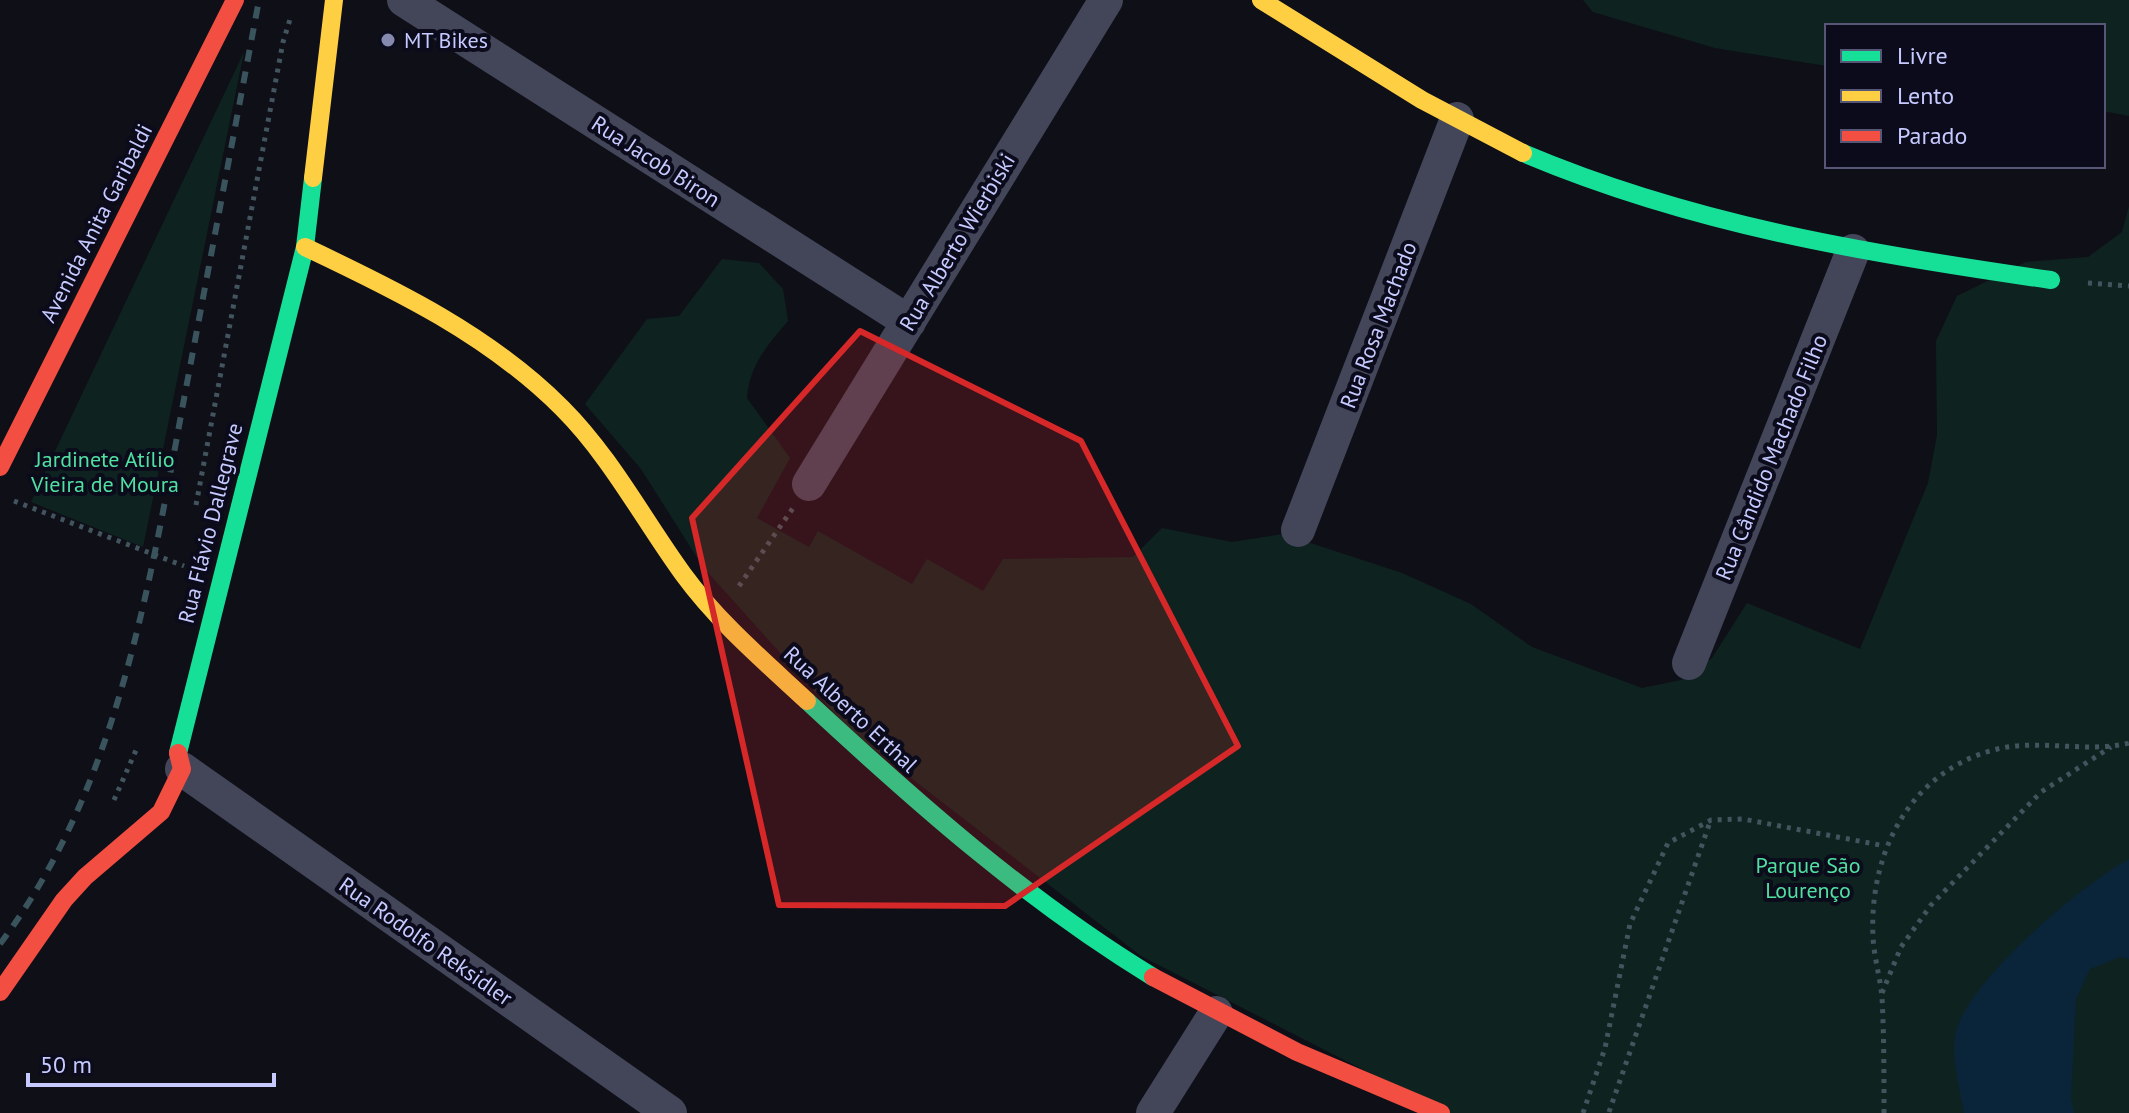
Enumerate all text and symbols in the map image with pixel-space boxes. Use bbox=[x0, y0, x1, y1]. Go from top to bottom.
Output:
legend bbox=[1825, 24, 2105, 168]
place label: MT Bikes bbox=[404, 26, 488, 54]
marker: MT Bikes bbox=[379, 31, 397, 49]
text: Livre bbox=[1897, 40, 1948, 71]
text: Lento bbox=[1897, 80, 1954, 111]
street label: Rua Jacob Biron bbox=[586, 109, 726, 213]
street label: Avenida Anita Garibaldi bbox=[34, 119, 158, 327]
text: Parado bbox=[1897, 120, 1967, 151]
street label: Rua Alberto Wierbiski bbox=[893, 148, 1021, 336]
street label: Rua Rosa Machado bbox=[1333, 238, 1423, 412]
street label: Rua Cândido Machado Filho bbox=[1709, 330, 1833, 584]
street label: Rua Flávio Dallegrave bbox=[172, 420, 248, 626]
park label: Jardinete Atílio Vieira de Moura bbox=[30, 445, 179, 498]
street label: Rua Alberto Erthal bbox=[778, 640, 924, 779]
park label: Parque São Lourenço bbox=[1755, 851, 1861, 904]
street label: Rua Rodolfo Reksidler bbox=[334, 871, 519, 1012]
scale bar bbox=[28, 1037, 274, 1087]
text: 50 m bbox=[40, 1049, 92, 1080]

